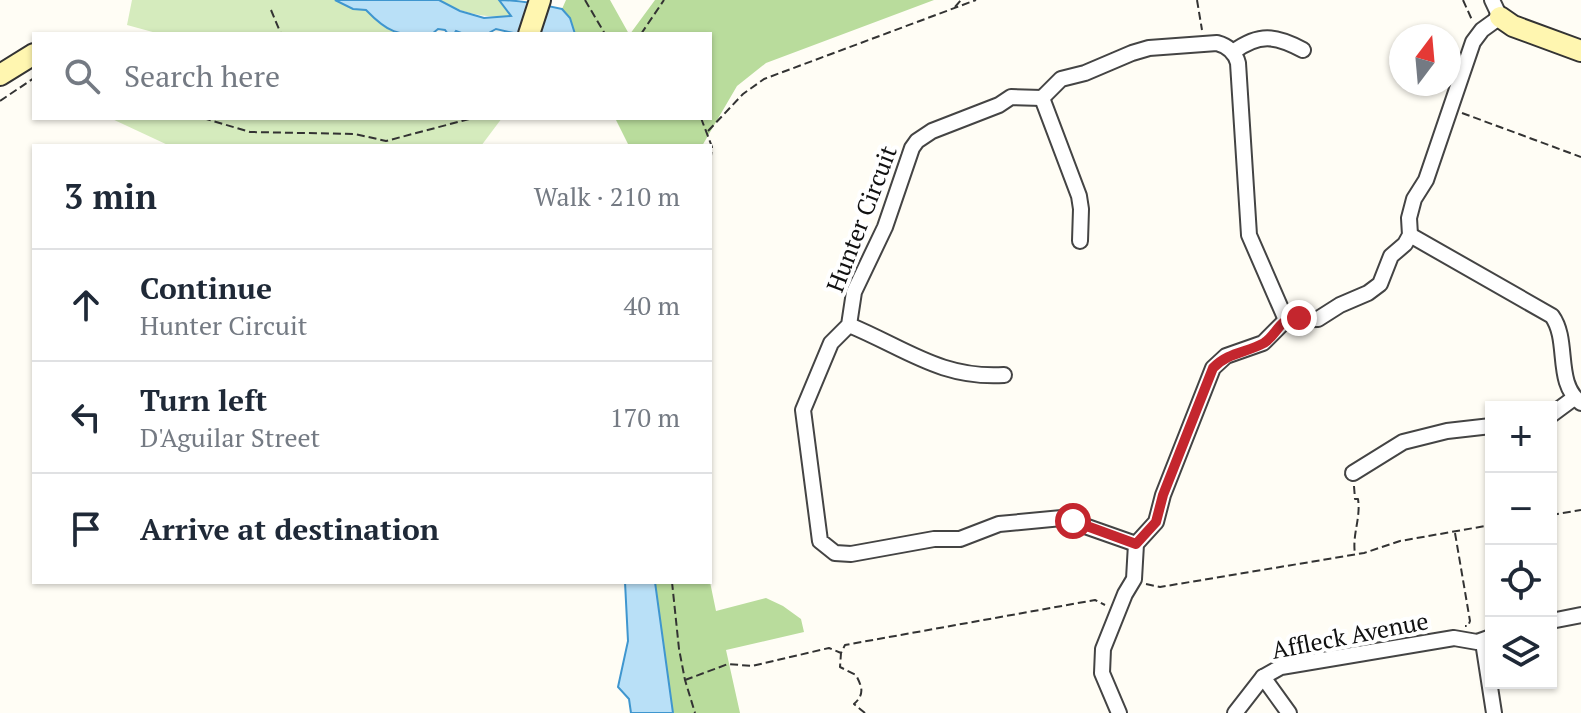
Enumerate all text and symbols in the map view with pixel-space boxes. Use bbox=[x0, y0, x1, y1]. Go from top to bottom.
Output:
north arrow bbox=[1389, 24, 1461, 96]
search box bbox=[32, 32, 712, 120]
icon: search bbox=[60, 54, 104, 98]
text: Search here bbox=[124, 56, 280, 96]
street label: Hunter Circuit bbox=[818, 141, 904, 297]
text: 3 min bbox=[64, 174, 157, 219]
text: Walk · 210 m bbox=[534, 179, 680, 213]
text: Continue bbox=[140, 268, 272, 308]
icon: ahead bbox=[64, 283, 108, 327]
text: 40 m bbox=[624, 288, 680, 322]
route end bbox=[1281, 300, 1317, 336]
text: Hunter Circuit bbox=[140, 308, 307, 342]
text: Turn left bbox=[140, 380, 267, 420]
icon: left bbox=[64, 395, 108, 439]
text: 170 m bbox=[610, 400, 680, 434]
map controls bbox=[1485, 401, 1557, 689]
button: + bbox=[1485, 401, 1557, 473]
text: D'Aguilar Street bbox=[140, 420, 320, 454]
button: − bbox=[1485, 473, 1557, 545]
route start bbox=[1055, 503, 1091, 539]
icon: arrive bbox=[64, 507, 108, 551]
text: Arrive at destination bbox=[140, 509, 439, 549]
button: locate bbox=[1485, 545, 1557, 617]
street label: Affleck Avenue bbox=[1269, 604, 1431, 666]
button: layers bbox=[1485, 617, 1557, 689]

